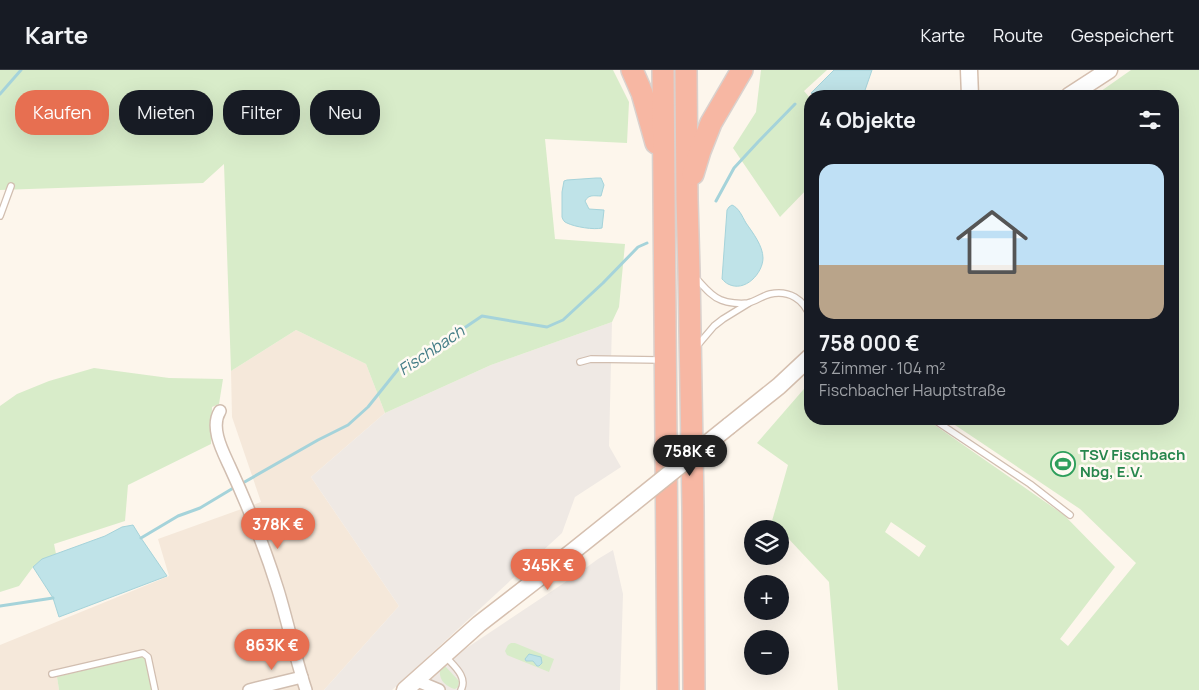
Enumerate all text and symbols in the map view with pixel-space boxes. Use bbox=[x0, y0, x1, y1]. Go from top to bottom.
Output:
text: Karte bbox=[25, 18, 88, 51]
text: Karte bbox=[920, 23, 965, 47]
text: Route bbox=[993, 23, 1043, 47]
text: Gespeichert bbox=[1071, 23, 1174, 47]
chip: Kaufen bbox=[15, 90, 109, 135]
chip: Mieten bbox=[119, 90, 213, 135]
chip: Filter bbox=[223, 90, 300, 135]
chip: Neu bbox=[310, 90, 380, 135]
text: 4 Objekte bbox=[819, 106, 916, 134]
icon: filters bbox=[1136, 106, 1164, 134]
icon: home bbox=[947, 197, 1037, 287]
water label: Fischbach bbox=[394, 320, 469, 380]
text: 758 000 € bbox=[819, 329, 920, 357]
text: 3 Zimmer · 104 m² bbox=[819, 357, 945, 379]
text: Fischbacher Hauptstraße bbox=[819, 379, 1006, 401]
pin: 758K € bbox=[649, 434, 731, 477]
text: 758K € bbox=[664, 440, 716, 462]
place label: TSV Fischbach Nbg, E.V. bbox=[1080, 444, 1185, 482]
sports icon: TSV Fischbach Nbg, E.V. bbox=[1050, 451, 1076, 477]
pin: 378K € bbox=[237, 508, 319, 550]
text: 378K € bbox=[252, 513, 304, 535]
map controls bbox=[744, 520, 789, 675]
button: layers bbox=[744, 520, 789, 565]
pin: 345K € bbox=[507, 548, 589, 591]
text: 345K € bbox=[522, 554, 574, 576]
button: + bbox=[744, 575, 789, 620]
pin: 863K € bbox=[231, 628, 313, 671]
button: − bbox=[744, 630, 789, 675]
text: 863K € bbox=[245, 634, 299, 656]

